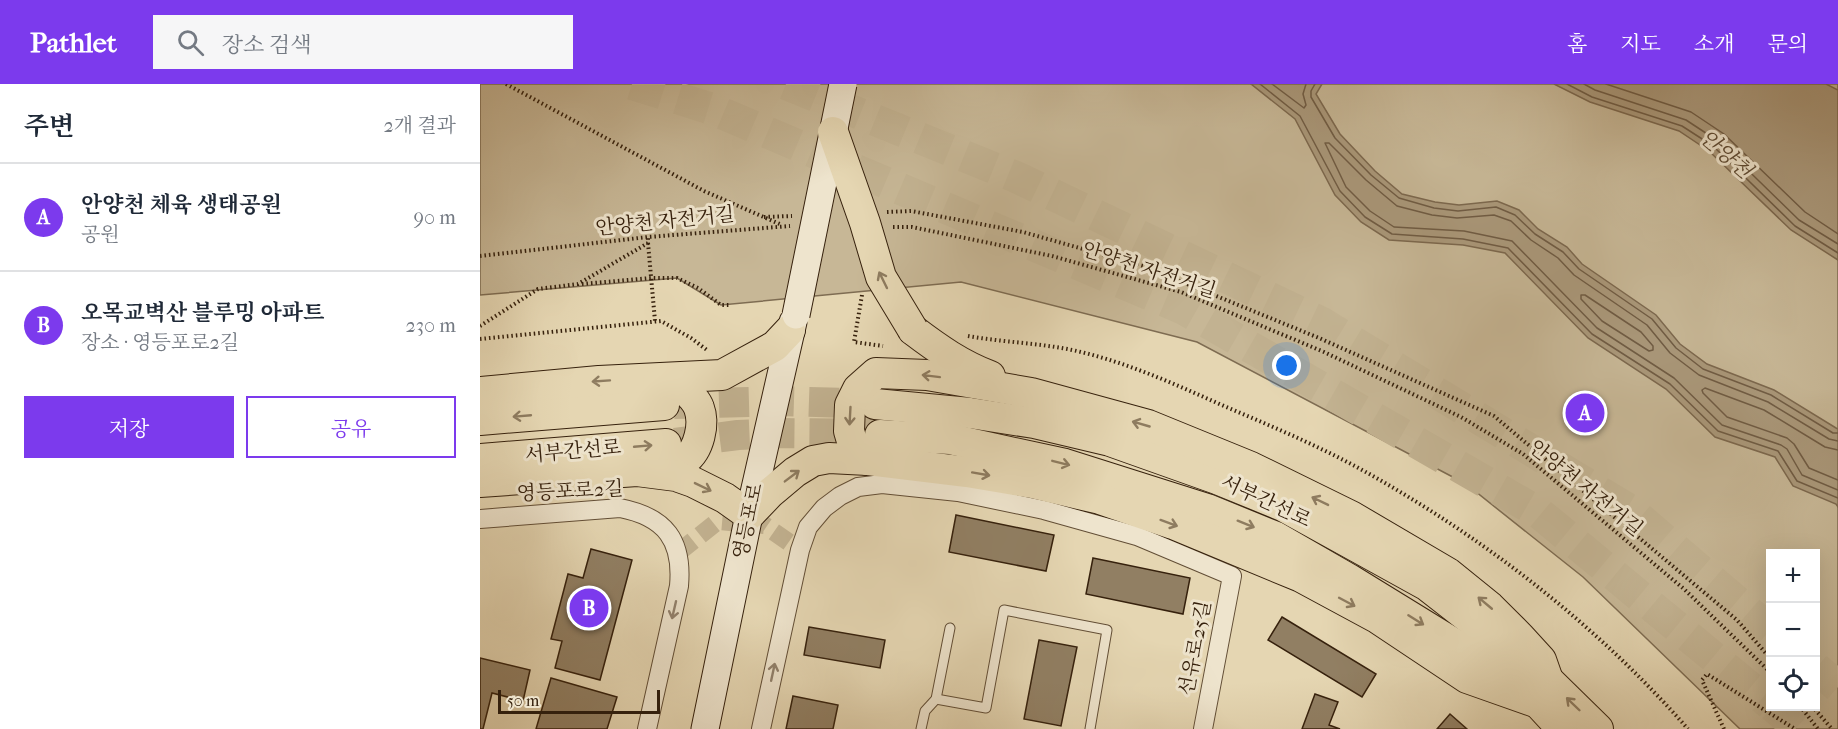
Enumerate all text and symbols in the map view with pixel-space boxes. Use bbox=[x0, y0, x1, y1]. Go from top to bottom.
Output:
search box bbox=[153, 15, 573, 69]
text: Pathlet bbox=[30, 26, 117, 59]
icon: search bbox=[174, 26, 207, 59]
text: 장소 검색 bbox=[222, 32, 311, 58]
text: 홈 bbox=[1567, 32, 1587, 56]
text: 지도 bbox=[1620, 32, 1661, 56]
text: 소개 bbox=[1694, 32, 1734, 56]
text: 문의 bbox=[1767, 32, 1808, 56]
text: 주변 bbox=[24, 111, 74, 142]
text: 2개 결과 bbox=[383, 114, 456, 137]
water label: 안양천 bbox=[1695, 125, 1758, 184]
text: 안양천 체육 생태공원 bbox=[81, 192, 282, 218]
street label: 안양천 자전거길 bbox=[594, 202, 736, 240]
text: A bbox=[37, 206, 50, 229]
text: 90 m bbox=[414, 206, 456, 229]
text: 공원 bbox=[81, 223, 120, 246]
street label: 안양천 자전거길 bbox=[1079, 238, 1219, 302]
one-way arrow bbox=[877, 272, 889, 290]
text: 오목교벽산 블루밍 아파트 bbox=[81, 300, 324, 326]
text: B bbox=[37, 314, 50, 337]
text: 230 m bbox=[406, 314, 456, 337]
text: 장소 · 영등포로2길 bbox=[81, 331, 239, 354]
your location bbox=[1272, 351, 1301, 380]
one-way arrow bbox=[922, 370, 941, 381]
one-way arrow bbox=[591, 376, 611, 387]
pin: A bbox=[1566, 390, 1604, 436]
button: 저장 bbox=[24, 396, 234, 458]
button: 공유 bbox=[246, 396, 456, 458]
one-way arrow bbox=[844, 405, 855, 425]
one-way arrow bbox=[513, 411, 533, 422]
one-way arrow bbox=[1132, 418, 1151, 429]
street label: 서부간선로 bbox=[524, 435, 622, 467]
street label: 안양천 자전거길 bbox=[1525, 435, 1647, 541]
one-way arrow bbox=[632, 440, 652, 451]
one-way arrow bbox=[1051, 458, 1070, 470]
one-way arrow bbox=[783, 469, 799, 482]
one-way arrow bbox=[971, 469, 990, 480]
street label: 서부간선로 bbox=[1217, 470, 1315, 532]
street label: 영등포로2길 bbox=[516, 477, 624, 505]
street label: 영등포로 bbox=[729, 481, 767, 561]
one-way arrow bbox=[694, 482, 712, 493]
one-way arrow bbox=[1312, 495, 1330, 506]
one-way arrow bbox=[1159, 518, 1178, 529]
one-way arrow bbox=[1237, 519, 1255, 530]
map controls bbox=[1766, 549, 1820, 711]
button: + bbox=[1766, 549, 1820, 603]
pin: B bbox=[570, 586, 608, 630]
one-way arrow bbox=[1338, 596, 1355, 608]
one-way arrow bbox=[1478, 596, 1493, 610]
street label: 선유로25길 bbox=[1175, 599, 1215, 697]
one-way arrow bbox=[668, 600, 679, 619]
button: − bbox=[1766, 603, 1820, 657]
one-way arrow bbox=[1407, 614, 1424, 626]
button: locate bbox=[1766, 657, 1820, 711]
one-way arrow bbox=[768, 663, 780, 682]
scale bar bbox=[498, 687, 660, 714]
text: 50 m bbox=[507, 691, 539, 710]
one-way arrow bbox=[1566, 697, 1581, 712]

